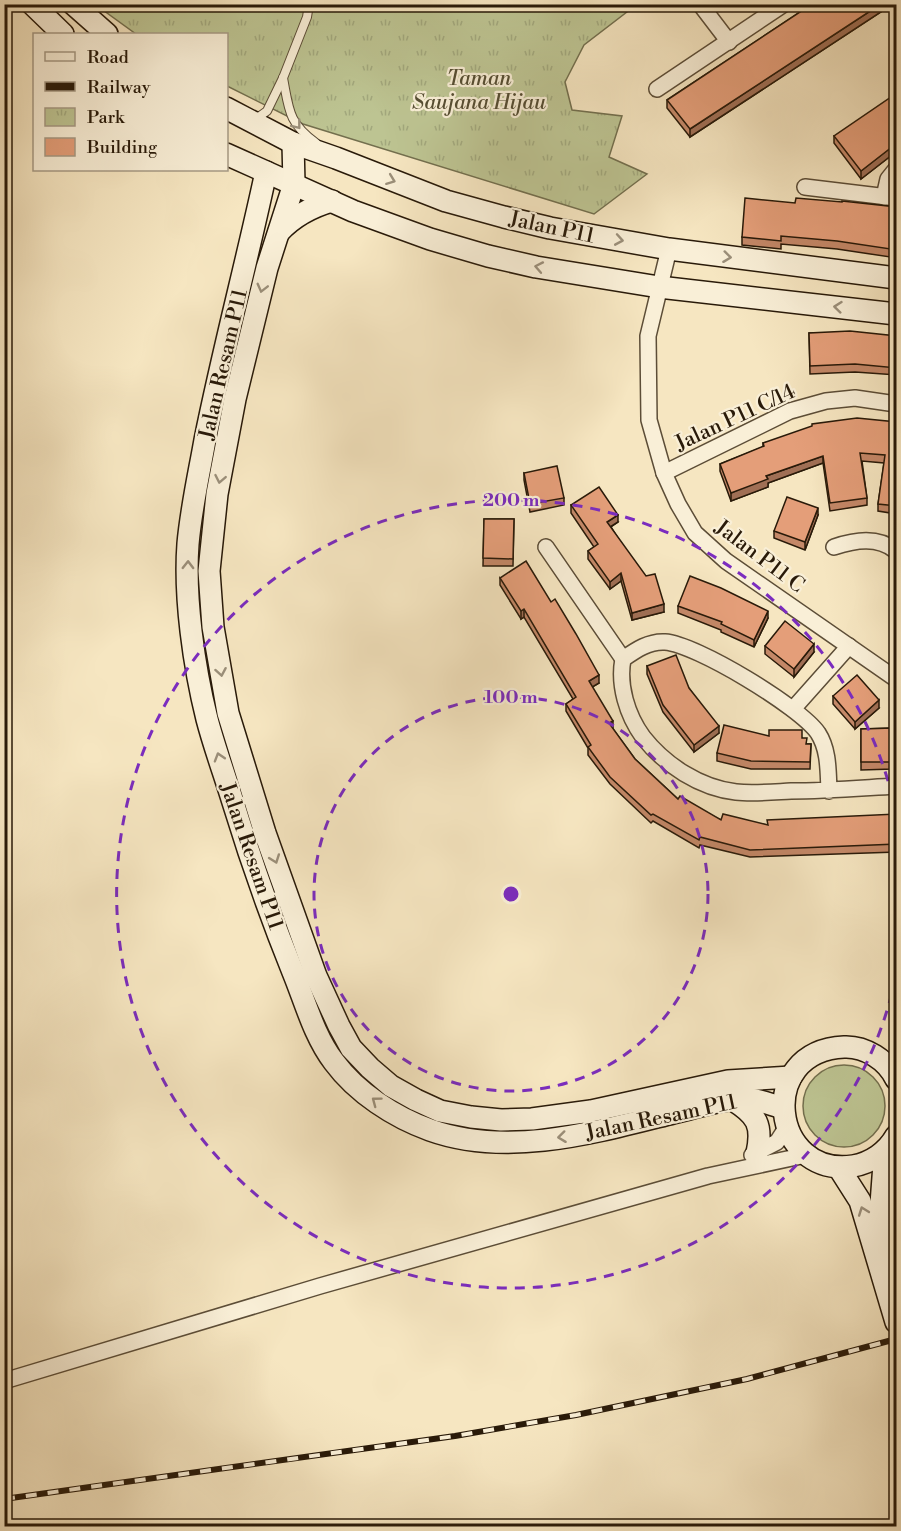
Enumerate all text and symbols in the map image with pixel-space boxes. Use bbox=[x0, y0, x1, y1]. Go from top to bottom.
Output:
legend bbox=[33, 33, 228, 171]
text: Road bbox=[87, 46, 130, 69]
park label: Taman Saujana Hijau bbox=[412, 66, 546, 116]
text: Railway bbox=[87, 76, 151, 99]
text: Park bbox=[87, 106, 126, 129]
one-way arrow bbox=[290, 119, 301, 130]
text: Building bbox=[86, 136, 158, 159]
one-way arrow bbox=[385, 172, 395, 185]
street label: Jalan P11 bbox=[506, 206, 597, 250]
one-way arrow bbox=[614, 233, 624, 246]
one-way arrow bbox=[722, 250, 731, 262]
one-way arrow bbox=[534, 261, 544, 274]
one-way arrow bbox=[256, 283, 269, 293]
street label: Jalan Resam P11 bbox=[194, 286, 254, 443]
one-way arrow bbox=[834, 301, 843, 314]
street label: Jalan P11 C/14 bbox=[670, 379, 800, 458]
one-way arrow bbox=[214, 473, 227, 483]
text: 200 m bbox=[483, 489, 540, 512]
street label: Jalan P11 C bbox=[709, 514, 809, 599]
one-way arrow bbox=[182, 560, 194, 569]
one-way arrow bbox=[214, 667, 227, 677]
text: 100 m bbox=[484, 686, 538, 709]
one-way arrow bbox=[214, 752, 226, 763]
street label: Jalan Resam P11 bbox=[213, 778, 288, 933]
one-way arrow bbox=[267, 853, 280, 864]
centre of rings bbox=[501, 884, 521, 904]
street label: Jalan Resam P11 bbox=[582, 1089, 739, 1147]
one-way arrow bbox=[371, 1097, 382, 1108]
one-way arrow bbox=[557, 1130, 566, 1142]
one-way arrow bbox=[858, 1206, 870, 1217]

